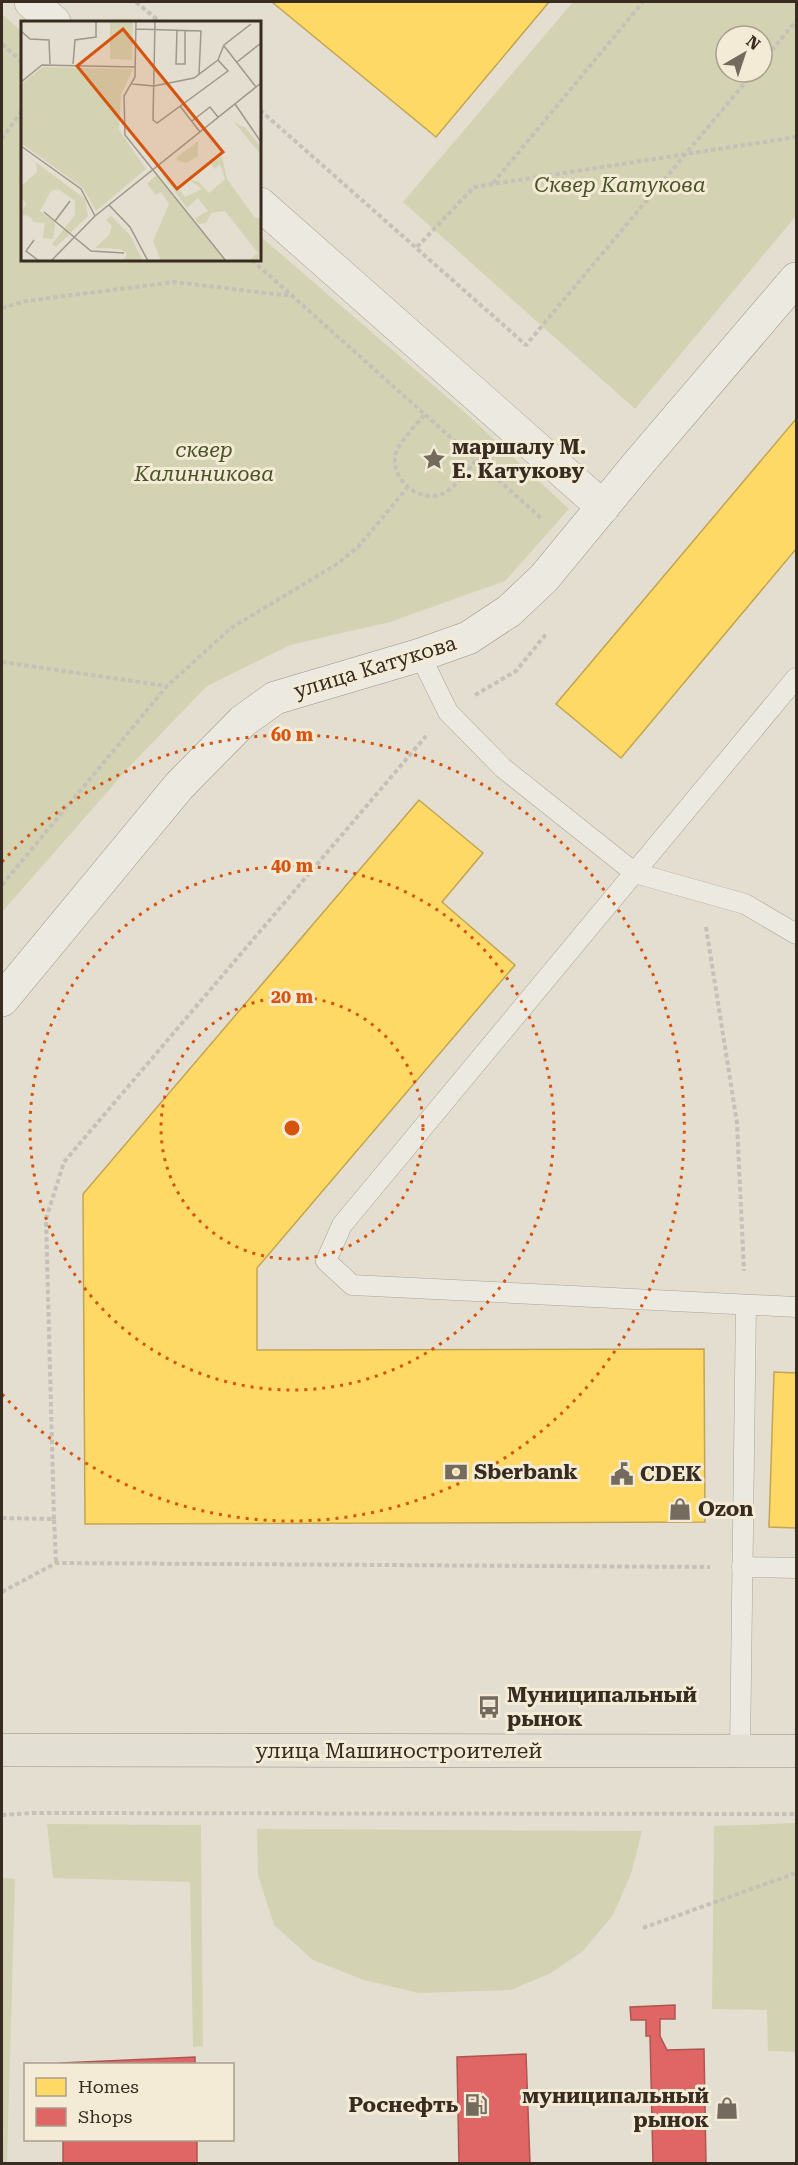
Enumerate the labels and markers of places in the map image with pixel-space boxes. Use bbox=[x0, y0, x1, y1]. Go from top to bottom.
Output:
place label: маршалу М. Е. Катукову bbox=[452, 435, 586, 483]
place icon: маршалу М. Е. Катукову bbox=[421, 446, 447, 472]
centre of rings bbox=[282, 1118, 302, 1138]
bank icon: Sberbank bbox=[443, 1459, 469, 1485]
place label: Sberbank bbox=[474, 1460, 578, 1484]
public building icon: CDEK bbox=[609, 1461, 635, 1487]
place label: CDEK bbox=[640, 1462, 702, 1486]
shop icon: Ozon bbox=[667, 1496, 693, 1522]
place label: Ozon bbox=[698, 1497, 753, 1521]
place label: Муниципальный рынок bbox=[507, 1683, 697, 1731]
bus stop icon: Муниципальный рынок bbox=[476, 1694, 502, 1720]
place label: муниципальный рынок bbox=[522, 2084, 710, 2132]
fuel station icon: Роснефть bbox=[463, 2092, 489, 2118]
place label: Роснефть bbox=[349, 2093, 459, 2117]
shop icon: муниципальный рынок bbox=[714, 2095, 740, 2121]

